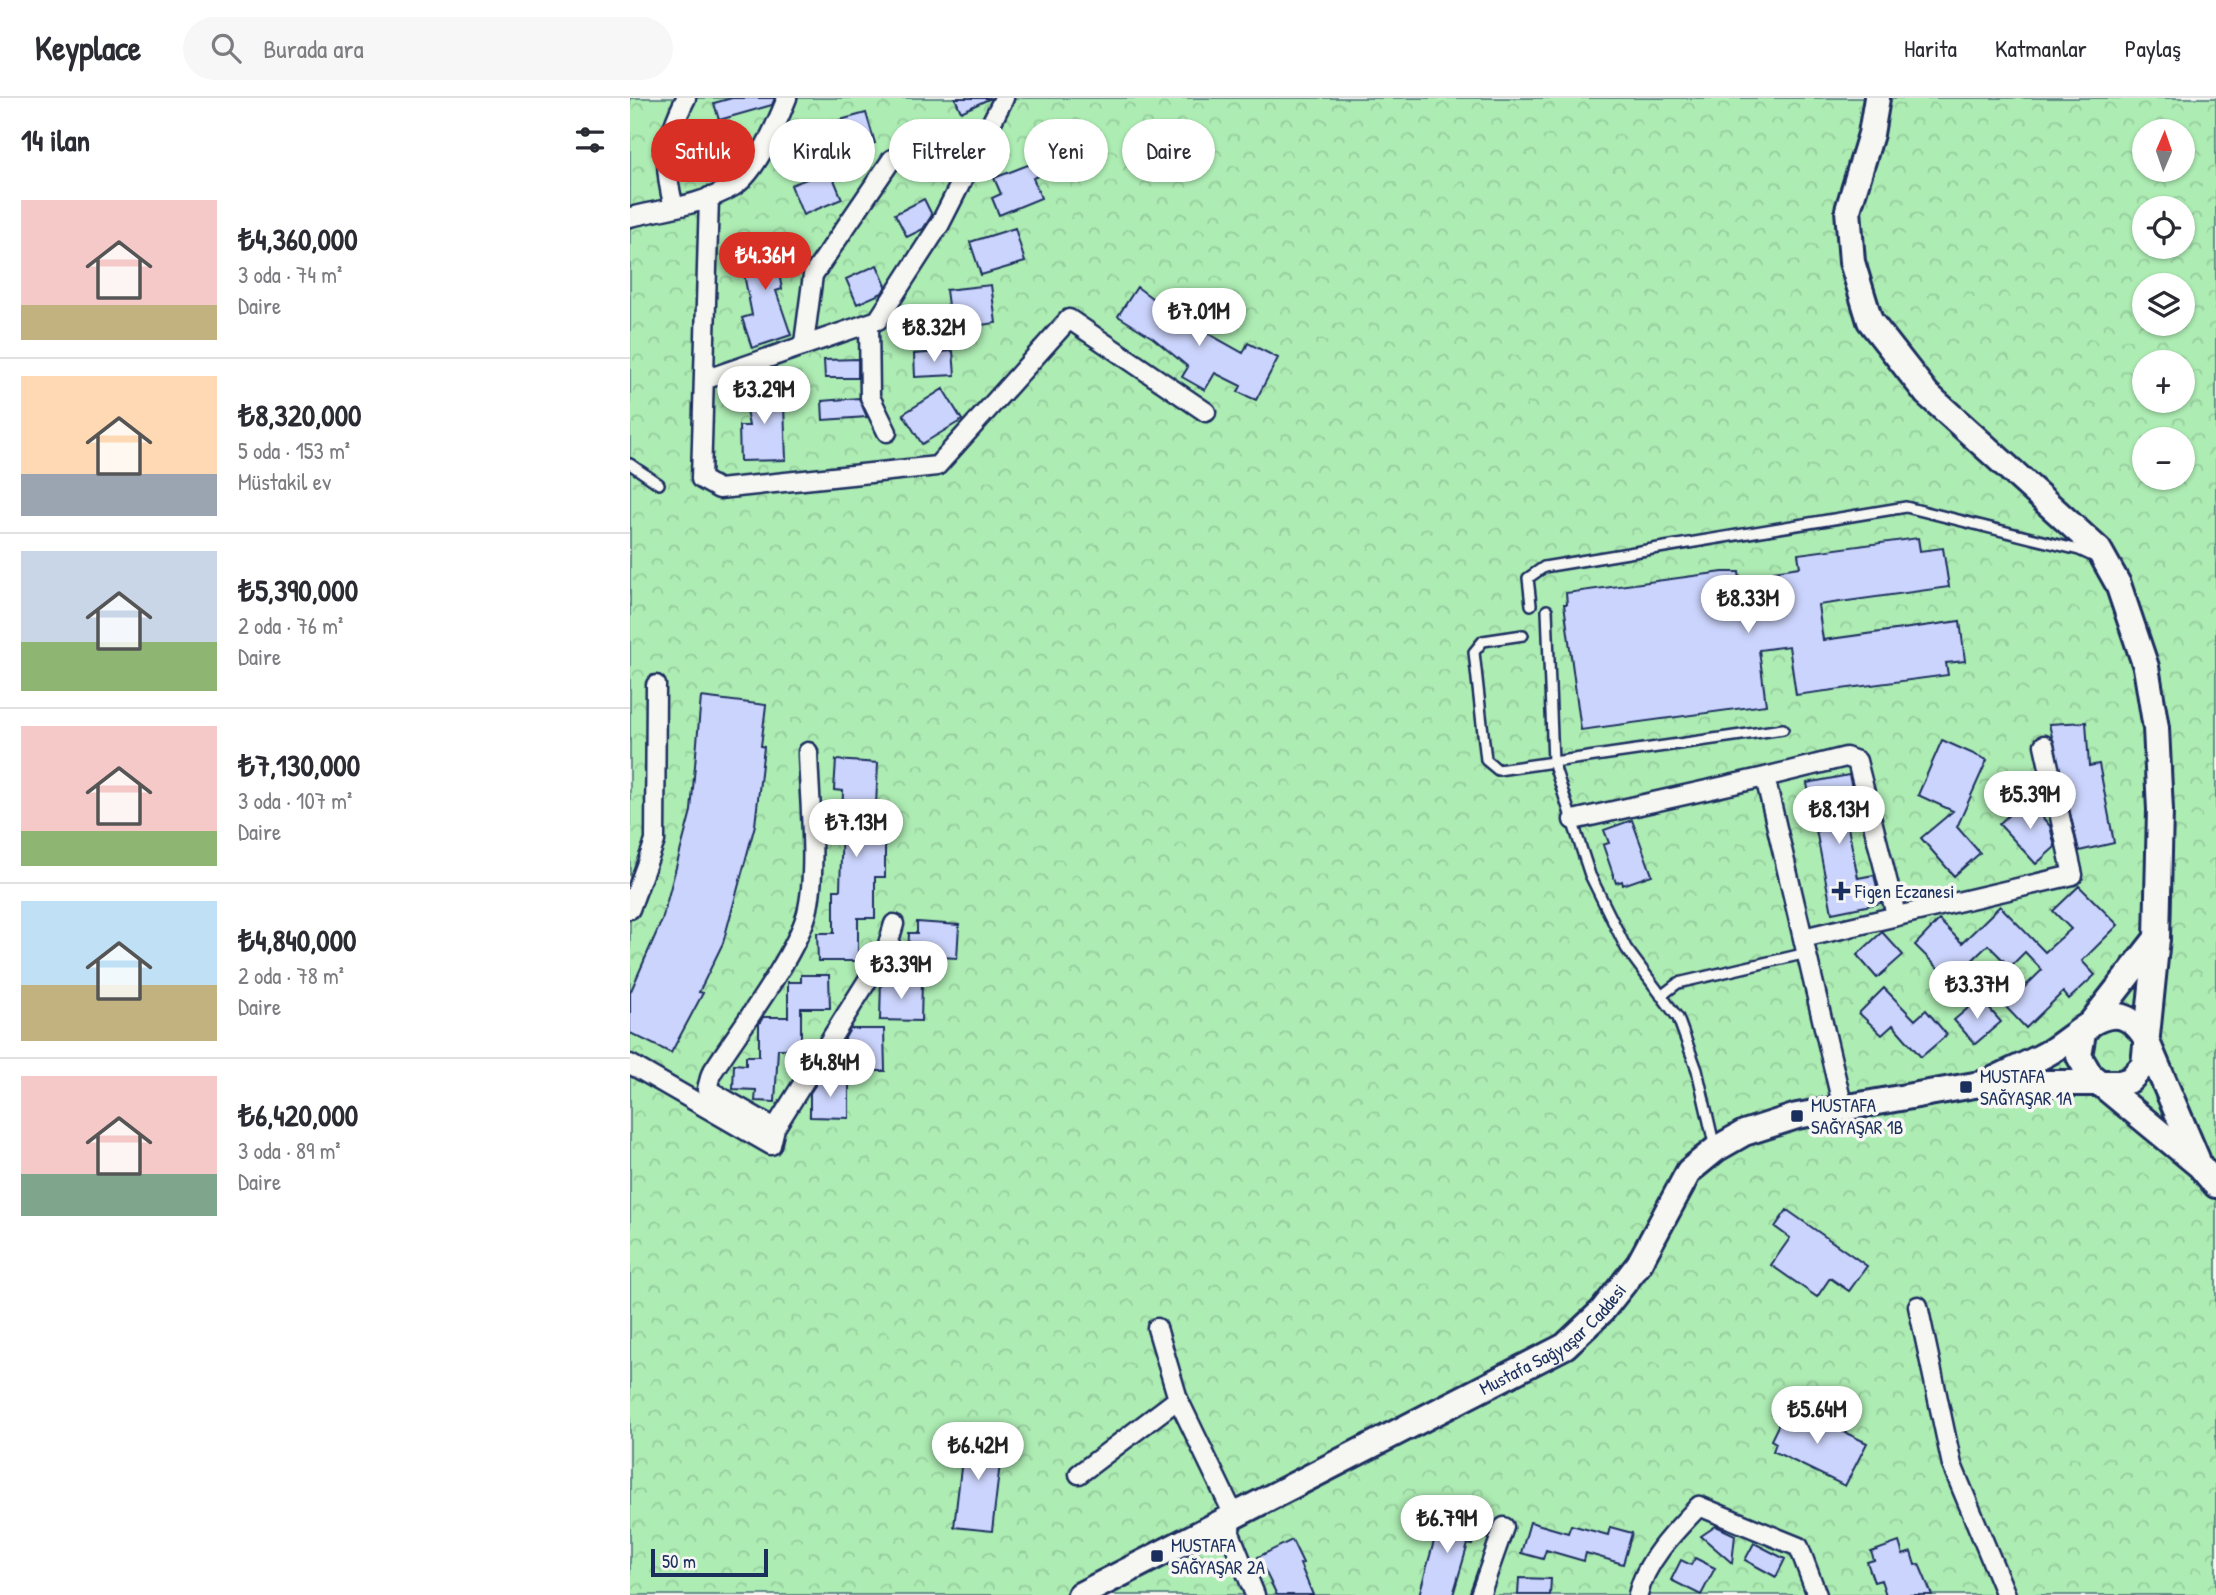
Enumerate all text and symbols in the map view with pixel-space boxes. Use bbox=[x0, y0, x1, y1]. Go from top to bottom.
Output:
search box bbox=[183, 17, 673, 80]
text: Keyplace bbox=[35, 26, 141, 70]
icon: search bbox=[207, 29, 245, 67]
text: Burada ara bbox=[263, 31, 364, 66]
text: Harita bbox=[1904, 32, 1957, 64]
text: Katmanlar bbox=[1995, 32, 2087, 64]
text: Paylaş bbox=[2125, 32, 2181, 64]
chip: Satılık bbox=[651, 119, 755, 182]
chip: Kiralık bbox=[769, 119, 875, 182]
chip: Filtreler bbox=[889, 119, 1010, 182]
chip: Yeni bbox=[1024, 119, 1108, 182]
chip: Daire bbox=[1122, 119, 1215, 182]
north arrow bbox=[2132, 119, 2194, 182]
map controls bbox=[2132, 119, 2195, 490]
text: 14 ilan bbox=[21, 120, 90, 160]
icon: filters bbox=[571, 121, 609, 159]
button: locate bbox=[2132, 196, 2195, 259]
text: ₺4,360,000 bbox=[238, 219, 358, 259]
icon: home bbox=[77, 228, 161, 312]
pin: ₺4.36M bbox=[708, 232, 822, 292]
text: ₺4.36M bbox=[735, 239, 795, 270]
text: 3 oda · 74 m² bbox=[238, 259, 342, 290]
button: layers bbox=[2132, 273, 2195, 336]
pin: ₺7.01M bbox=[1142, 288, 1256, 348]
text: Daire bbox=[238, 290, 281, 321]
text: ₺7.01M bbox=[1168, 295, 1230, 326]
pin: ₺8.32M bbox=[877, 304, 991, 364]
text: ₺8.32M bbox=[903, 311, 965, 342]
button: + bbox=[2132, 350, 2195, 413]
pin: ₺3.29M bbox=[707, 366, 821, 426]
text: ₺3.29M bbox=[733, 373, 795, 404]
text: ₺8,320,000 bbox=[238, 395, 362, 435]
icon: home bbox=[77, 404, 161, 488]
button: − bbox=[2132, 427, 2195, 490]
text: 5 oda · 153 m² bbox=[238, 435, 350, 466]
text: Müstakil ev bbox=[238, 466, 331, 497]
text: ₺5,390,000 bbox=[238, 570, 358, 610]
pin: ₺8.33M bbox=[1691, 575, 1805, 635]
icon: home bbox=[77, 579, 161, 663]
text: ₺8.33M bbox=[1717, 582, 1779, 613]
text: 2 oda · 76 m² bbox=[238, 610, 343, 641]
text: Daire bbox=[238, 641, 281, 672]
text: ₺7,130,000 bbox=[238, 745, 360, 785]
icon: home bbox=[77, 754, 161, 838]
pin: ₺5.39M bbox=[1973, 772, 2087, 831]
text: ₺5.39M bbox=[2000, 778, 2060, 809]
text: 3 oda · 107 m² bbox=[238, 785, 352, 816]
pin: ₺8.13M bbox=[1782, 786, 1896, 846]
text: ₺8.13M bbox=[1809, 793, 1869, 824]
pin: ₺7.13M bbox=[799, 800, 913, 859]
text: ₺7.13M bbox=[825, 806, 887, 837]
text: Daire bbox=[238, 816, 281, 847]
place label: Figen Eczanesi bbox=[1854, 878, 1954, 904]
marker: Figen Eczanesi bbox=[1833, 883, 1849, 899]
text: ₺4,840,000 bbox=[238, 920, 357, 960]
icon: home bbox=[77, 929, 161, 1013]
pin: ₺3.39M bbox=[844, 942, 958, 1001]
text: ₺3.39M bbox=[871, 948, 931, 979]
text: 2 oda · 78 m² bbox=[238, 960, 344, 991]
pin: ₺3.37M bbox=[1920, 962, 2034, 1021]
text: ₺3.37M bbox=[1945, 968, 2009, 999]
text: Daire bbox=[238, 991, 281, 1022]
pin: ₺4.84M bbox=[773, 1040, 887, 1099]
text: ₺4.84M bbox=[801, 1046, 859, 1077]
place label: MUSTAFA SAĞYAŞAR 1A bbox=[1980, 1063, 2072, 1111]
marker: MUSTAFA SAĞYAŞAR 1A bbox=[1958, 1079, 1974, 1095]
place label: MUSTAFA SAĞYAŞAR 1B bbox=[1811, 1092, 1903, 1140]
text: ₺6,420,000 bbox=[238, 1095, 358, 1135]
icon: home bbox=[77, 1104, 161, 1188]
marker: MUSTAFA SAĞYAŞAR 1B bbox=[1789, 1108, 1805, 1124]
text: 3 oda · 89 m² bbox=[238, 1135, 341, 1166]
text: Daire bbox=[238, 1166, 281, 1197]
street label: Mustafa Sağyaşar Caddesi bbox=[1475, 1278, 1632, 1401]
pin: ₺5.64M bbox=[1760, 1386, 1874, 1446]
text: ₺5.64M bbox=[1787, 1393, 1847, 1424]
pin: ₺6.42M bbox=[921, 1422, 1035, 1482]
text: ₺6.42M bbox=[948, 1429, 1008, 1460]
pin: ₺6.79M bbox=[1390, 1496, 1504, 1555]
text: ₺6.79M bbox=[1417, 1502, 1477, 1533]
place label: MUSTAFA SAĞYAŞAR 2A bbox=[1171, 1532, 1265, 1580]
scale bar bbox=[651, 1546, 768, 1578]
text: 50 m bbox=[662, 1548, 696, 1574]
marker: MUSTAFA SAĞYAŞAR 2A bbox=[1149, 1548, 1165, 1564]

